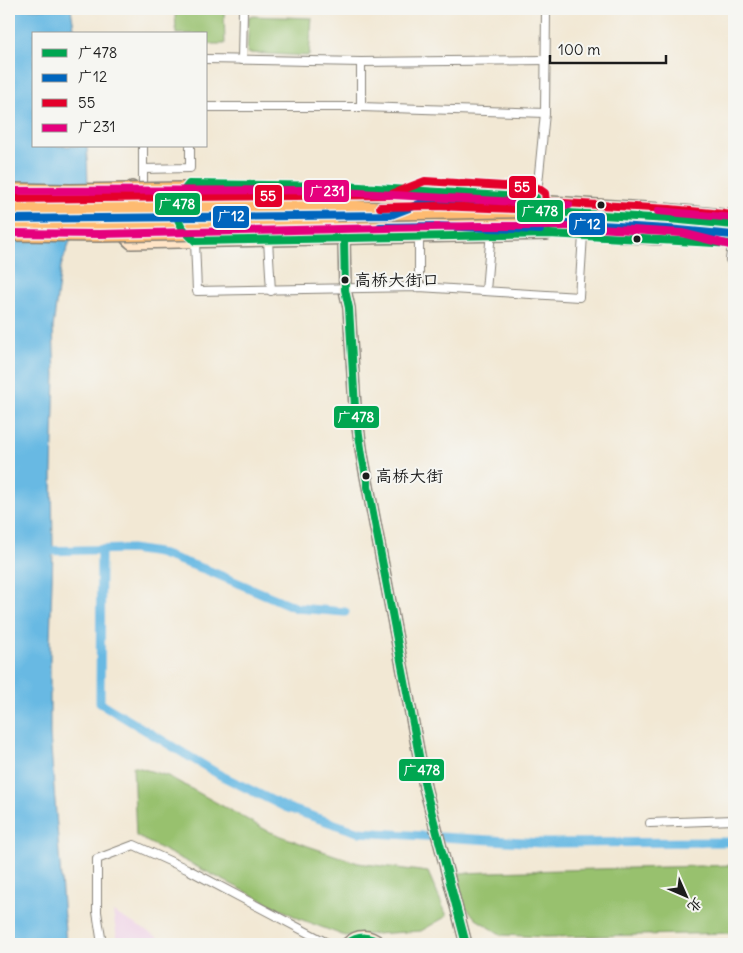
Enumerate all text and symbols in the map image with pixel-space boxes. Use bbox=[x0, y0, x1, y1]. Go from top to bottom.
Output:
legend bbox=[32, 32, 208, 148]
scale bar bbox=[550, 32, 667, 64]
text: 100 m bbox=[558, 40, 600, 59]
text: 广478 bbox=[78, 43, 118, 62]
text: 广12 bbox=[78, 67, 107, 86]
text: 55 bbox=[78, 93, 95, 112]
text: 广231 bbox=[78, 117, 116, 136]
line badge: 55 bbox=[508, 175, 537, 199]
text: 55 bbox=[514, 178, 530, 196]
line badge: 广231 bbox=[303, 179, 350, 203]
text: 广231 bbox=[309, 182, 345, 200]
line badge: 55 bbox=[254, 184, 283, 208]
text: 55 bbox=[260, 187, 276, 205]
line badge: 广478 bbox=[154, 192, 201, 216]
text: 广478 bbox=[159, 195, 195, 213]
line badge: 广478 bbox=[516, 199, 564, 223]
unlabelled marker bbox=[596, 200, 606, 210]
text: 广478 bbox=[522, 202, 558, 220]
line badge: 广12 bbox=[212, 205, 250, 229]
text: 广12 bbox=[217, 207, 245, 225]
line badge: 广12 bbox=[568, 212, 606, 236]
text: 广12 bbox=[573, 215, 601, 233]
unlabelled marker bbox=[632, 234, 642, 244]
place label: 高桥大街口 bbox=[354, 269, 439, 291]
marker: 高桥大街口 bbox=[340, 275, 350, 285]
line badge: 广478 bbox=[333, 405, 380, 429]
text: 广478 bbox=[338, 408, 374, 426]
place label: 高桥大街 bbox=[375, 465, 443, 487]
marker: 高桥大街 bbox=[361, 471, 371, 481]
line badge: 广478 bbox=[398, 758, 445, 782]
text: 广478 bbox=[404, 761, 440, 779]
north arrow bbox=[660, 870, 710, 920]
text: 北 bbox=[684, 894, 707, 917]

